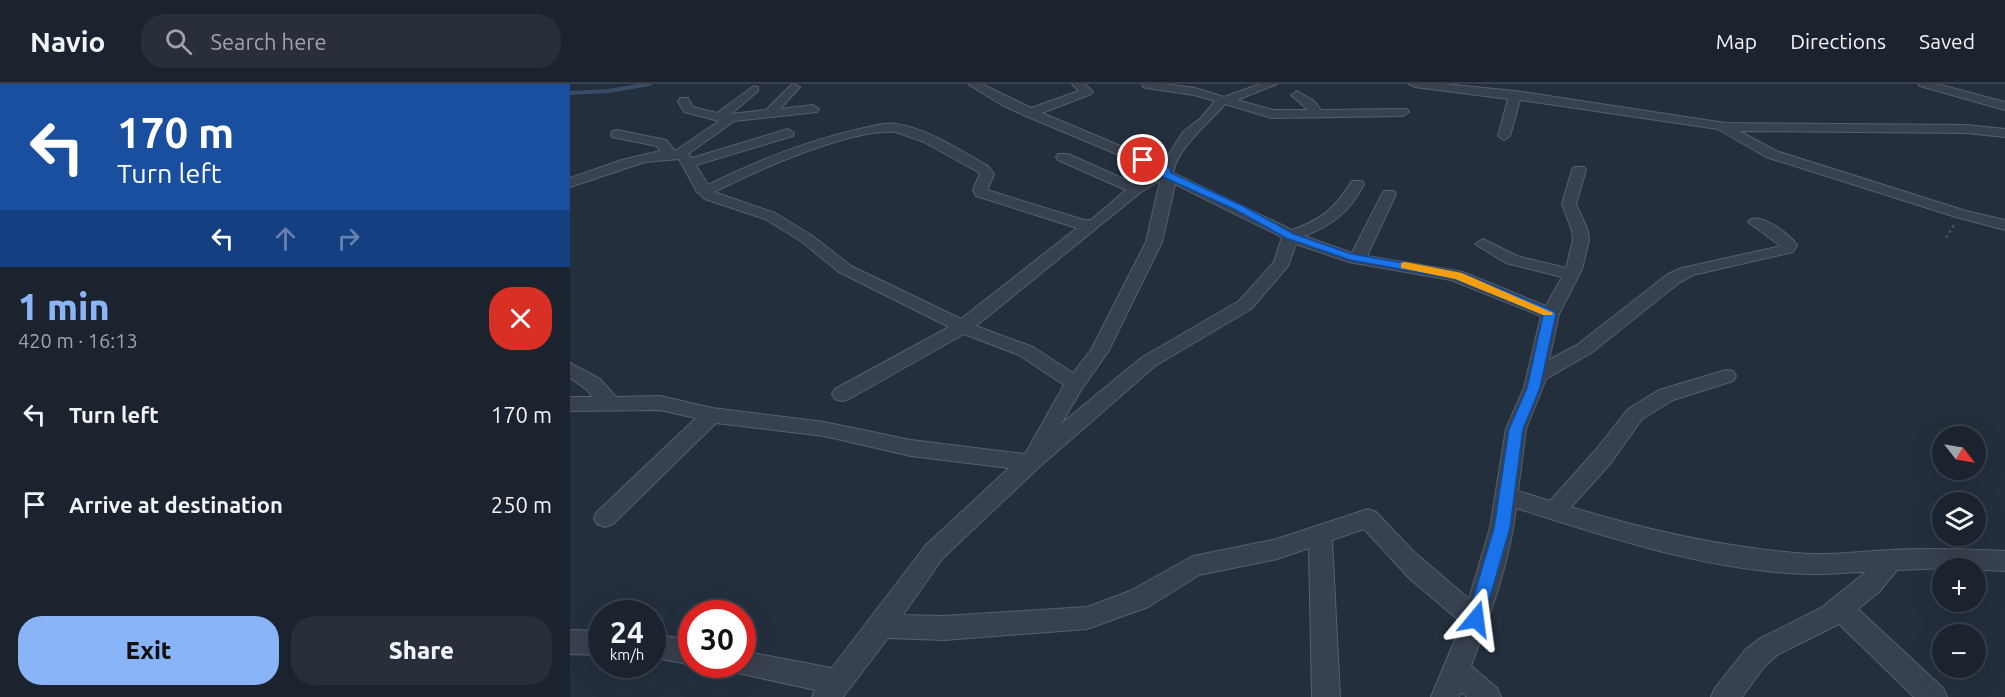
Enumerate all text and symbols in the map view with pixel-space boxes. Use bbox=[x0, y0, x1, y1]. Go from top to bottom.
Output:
search box bbox=[141, 14, 561, 68]
icon: search bbox=[162, 25, 195, 58]
text: Navio bbox=[30, 26, 105, 57]
text: Search here bbox=[210, 29, 327, 54]
text: Map bbox=[1716, 29, 1757, 53]
text: Directions bbox=[1790, 29, 1886, 53]
text: Saved bbox=[1919, 29, 1975, 53]
icon: left bbox=[18, 108, 96, 186]
text: 170 m bbox=[117, 109, 234, 156]
pin bbox=[1117, 134, 1168, 185]
icon: arrive bbox=[1126, 143, 1159, 176]
text: Turn left bbox=[117, 158, 221, 188]
icon: left bbox=[206, 222, 239, 255]
icon: ahead bbox=[269, 222, 302, 255]
icon: right bbox=[332, 222, 365, 255]
text: 1 min bbox=[18, 286, 110, 327]
button: close bbox=[489, 287, 552, 350]
text: 420 m · 16:13 bbox=[18, 329, 138, 352]
icon: left bbox=[18, 398, 51, 431]
text: Turn left bbox=[69, 402, 159, 427]
text: 170 m bbox=[491, 402, 552, 427]
north arrow bbox=[1932, 426, 1986, 480]
map controls bbox=[1932, 426, 1986, 678]
icon: arrive bbox=[18, 488, 51, 521]
text: Arrive at destination bbox=[69, 492, 283, 517]
text: 250 m bbox=[491, 492, 552, 517]
button: layers bbox=[1932, 492, 1986, 546]
button: + bbox=[1932, 558, 1986, 612]
position arrow bbox=[1444, 587, 1508, 651]
speed limit sign: 30 bbox=[678, 600, 756, 678]
text: 24 bbox=[610, 615, 644, 649]
button: Exit bbox=[18, 616, 279, 685]
button: Share bbox=[291, 616, 552, 685]
button: − bbox=[1932, 624, 1986, 678]
text: km/h bbox=[610, 646, 644, 663]

